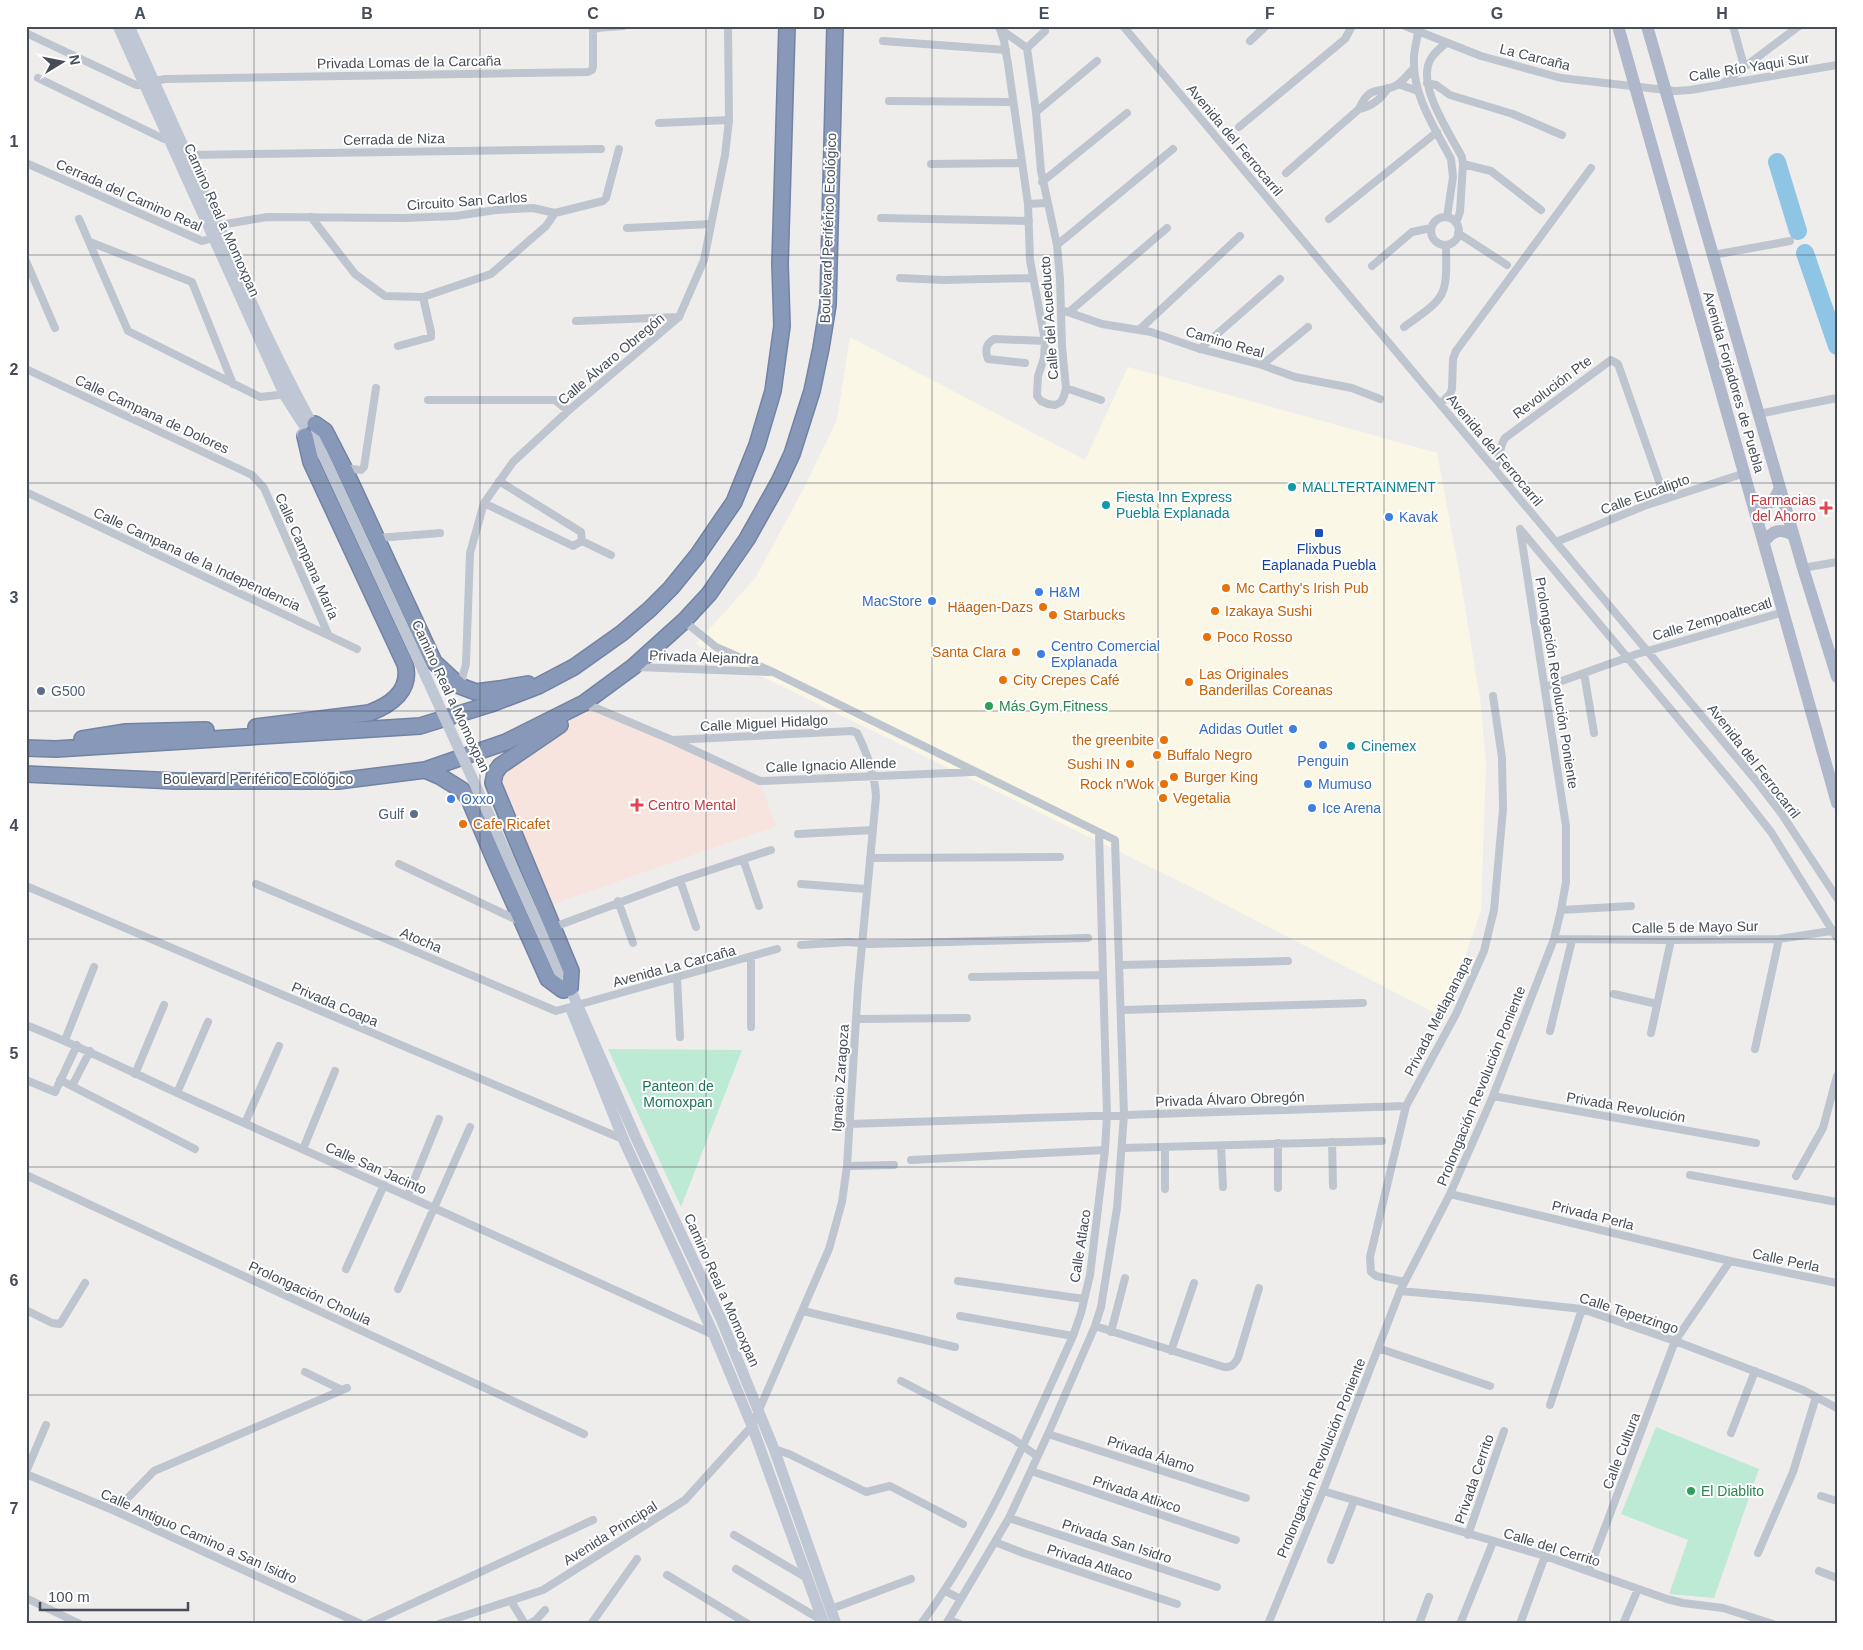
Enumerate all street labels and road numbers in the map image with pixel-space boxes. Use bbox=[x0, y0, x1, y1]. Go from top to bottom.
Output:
street label: La Carcaña bbox=[1498, 40, 1572, 74]
street label: Calle Río Yaqui Sur bbox=[1688, 50, 1811, 84]
street label: Privada Lomas de la Carcaña bbox=[317, 52, 502, 72]
street label: Avenida del Ferrocarril bbox=[1184, 81, 1286, 199]
street label: Cerrada de Niza bbox=[343, 130, 445, 148]
street label: Boulevard Periférico Ecológico bbox=[817, 132, 839, 324]
street label: Camino Real a Momoxpan bbox=[181, 141, 263, 299]
street label: Cerrada del Camino Real bbox=[54, 156, 204, 234]
street label: Circuito San Carlos bbox=[406, 189, 528, 213]
street label: Calle del Acueducto bbox=[1037, 256, 1061, 380]
street label: Avenida Forjadores de Puebla bbox=[1700, 289, 1768, 475]
street label: Calle Álvaro Obregón bbox=[555, 310, 667, 408]
street label: Camino Real bbox=[1184, 323, 1266, 361]
street label: Revolución Pte bbox=[1510, 352, 1595, 422]
street label: Calle Campana de Dolores bbox=[72, 371, 232, 457]
street label: Avenida del Ferrocarril bbox=[1444, 391, 1546, 509]
street label: Calle Eucalipto bbox=[1598, 470, 1692, 517]
street label: Calle Campana María bbox=[272, 491, 342, 622]
street label: Calle Campana de la Independencia bbox=[91, 504, 303, 614]
street label: Prolongación Revolución Poniente bbox=[1532, 576, 1582, 790]
street label: Calle Zempoaltecatl bbox=[1650, 594, 1774, 644]
street label: Camino Real a Momoxpan bbox=[409, 618, 493, 774]
street label: Privada Alejandra bbox=[649, 647, 759, 667]
street label: Avenida del Ferrocarril bbox=[1704, 701, 1804, 821]
street label: Calle Miguel Hidalgo bbox=[699, 712, 829, 734]
street label: Calle Ignacio Allende bbox=[765, 755, 897, 775]
street label: Boulevard Periférico Ecológico bbox=[163, 771, 354, 787]
street label: Calle 5 de Mayo Sur bbox=[1631, 918, 1759, 936]
street label: Atocha bbox=[398, 924, 444, 956]
street label: Avenida La Carcaña bbox=[611, 942, 737, 990]
street label: Privada Metlapanapa bbox=[1401, 953, 1475, 1079]
street label: Privada Coapa bbox=[289, 979, 381, 1030]
street label: Prolongación Revolución Poniente bbox=[1433, 984, 1529, 1188]
street label: Ignacio Zaragoza bbox=[828, 1023, 852, 1133]
street label: Privada Álvaro Obregón bbox=[1155, 1088, 1305, 1110]
street label: Privada Revolución bbox=[1565, 1089, 1687, 1125]
street label: Calle San Jacinto bbox=[323, 1139, 429, 1198]
street label: Privada Perla bbox=[1550, 1197, 1636, 1233]
street label: Calle Atlaco bbox=[1066, 1208, 1094, 1284]
street label: Camino Real a Momoxpan bbox=[681, 1211, 763, 1369]
street label: Calle Perla bbox=[1751, 1245, 1821, 1275]
street label: Prolongación Cholula bbox=[246, 1258, 374, 1328]
street label: Calle Tepetzingo bbox=[1577, 1289, 1681, 1337]
street label: Prolongación Revolución Poniente bbox=[1273, 1356, 1369, 1560]
street label: Calle Cultura bbox=[1599, 1410, 1643, 1492]
street label: Privada Álamo bbox=[1105, 1432, 1197, 1476]
street label: Privada Cerrito bbox=[1451, 1432, 1497, 1526]
street label: Privada Atlixco bbox=[1091, 1472, 1183, 1516]
street label: Calle Antiguo Camino a San Isidro bbox=[98, 1485, 300, 1587]
street label: Avenida Principal bbox=[560, 1498, 660, 1568]
street label: Privada San Isidro bbox=[1060, 1516, 1174, 1566]
street label: Calle del Cerrito bbox=[1502, 1525, 1603, 1569]
street label: Privada Atlaco bbox=[1045, 1541, 1135, 1584]

